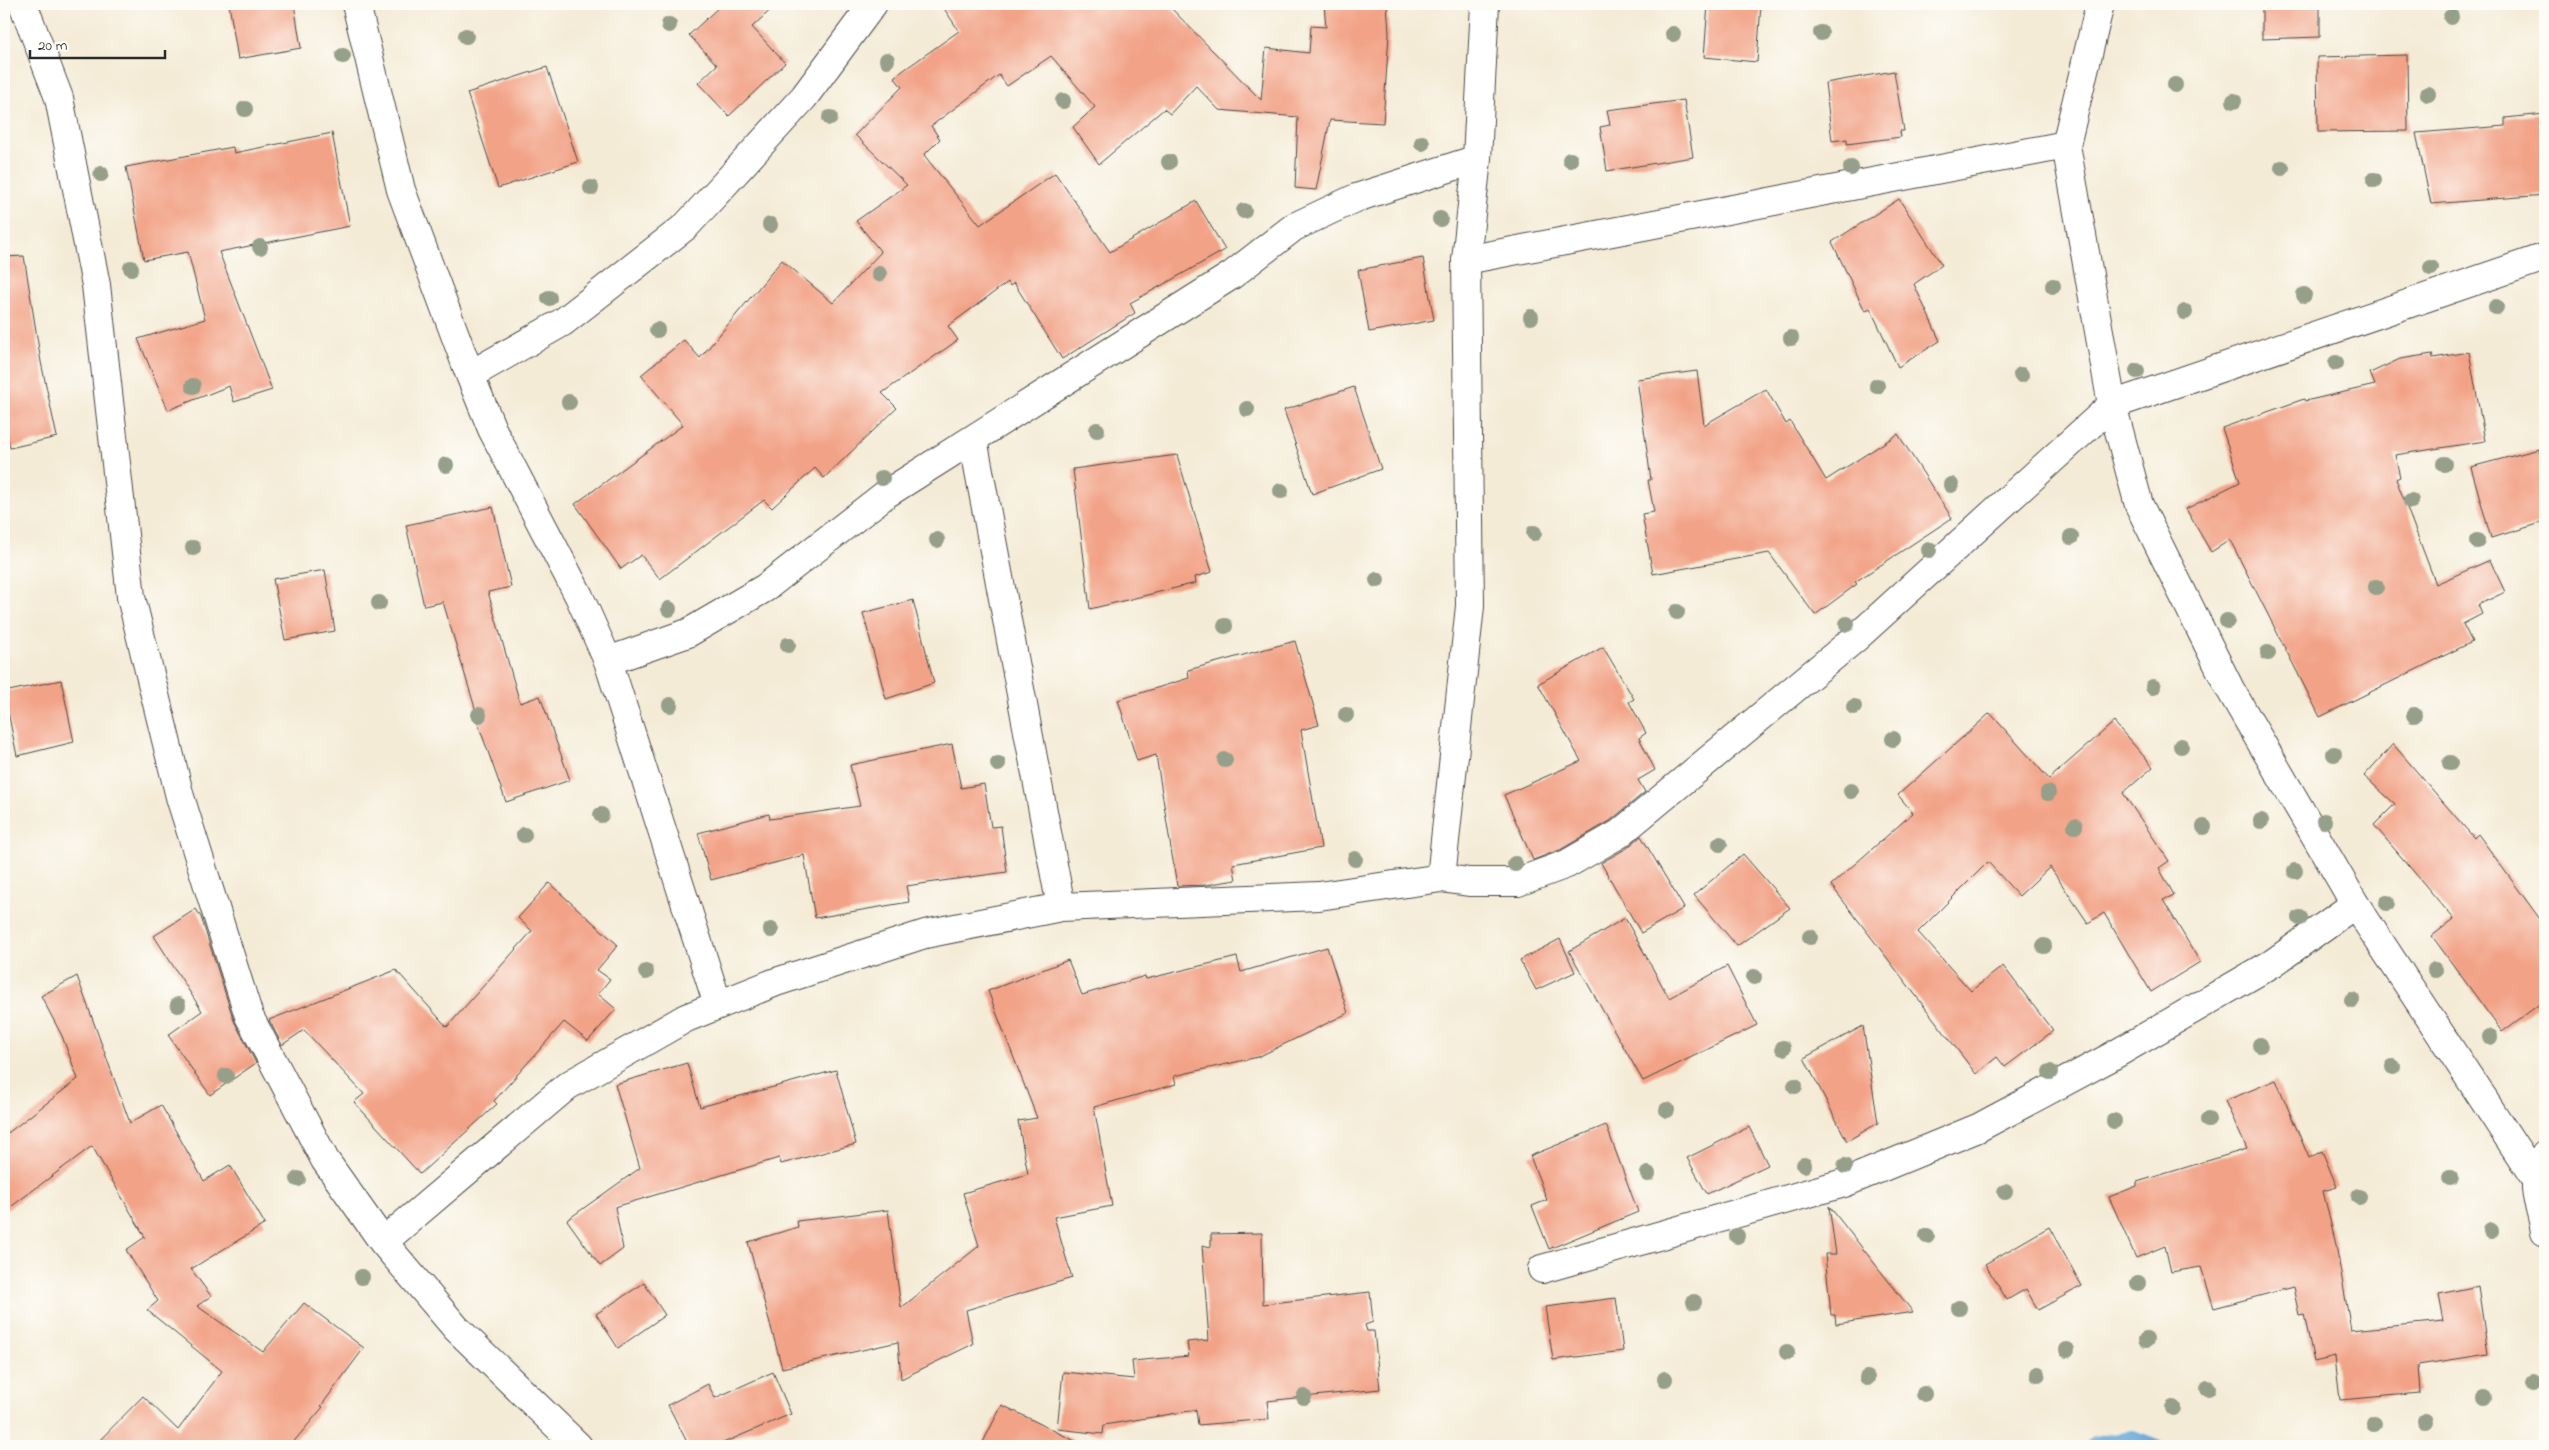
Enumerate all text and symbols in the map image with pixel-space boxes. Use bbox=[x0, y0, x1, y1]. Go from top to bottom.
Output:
scale bar bbox=[30, 28, 165, 60]
text: 20 m bbox=[38, 35, 68, 57]

